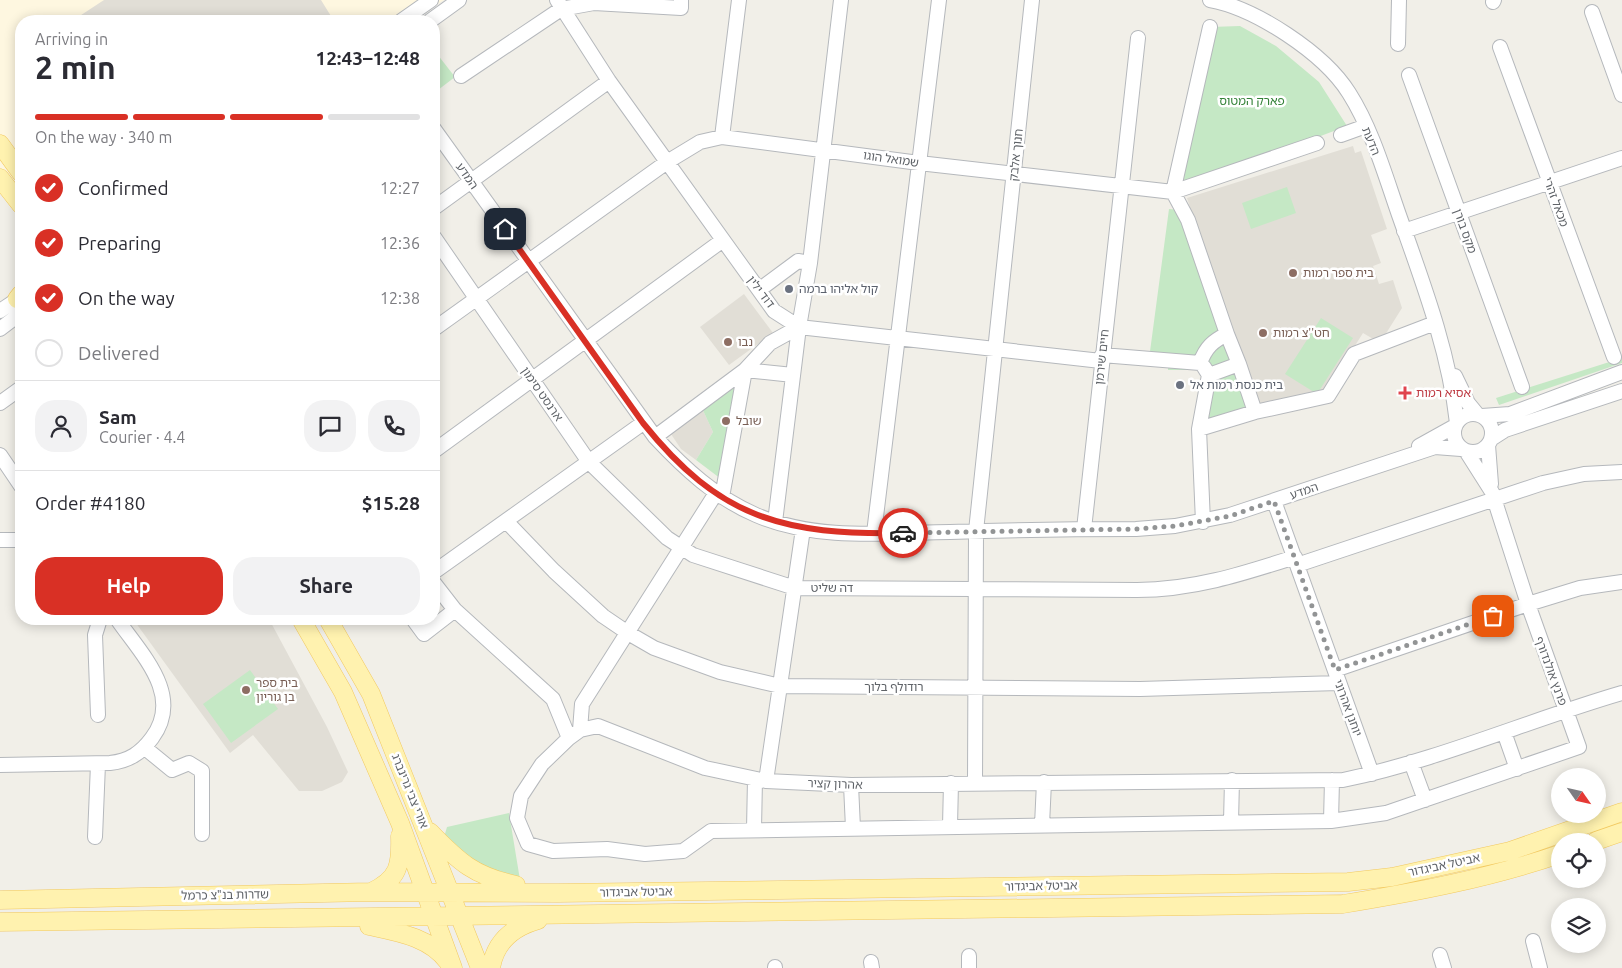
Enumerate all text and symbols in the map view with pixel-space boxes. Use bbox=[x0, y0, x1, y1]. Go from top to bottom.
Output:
text: Arriving in bbox=[35, 30, 108, 48]
text: 12:43–12:48 bbox=[315, 47, 420, 69]
text: 2 min bbox=[35, 49, 116, 85]
park label: פארק המטוס bbox=[1219, 94, 1285, 107]
street label: הדעת bbox=[1360, 125, 1383, 157]
text: On the way · 340 m bbox=[35, 128, 172, 146]
street label: חנוך אלבק bbox=[1006, 128, 1025, 182]
street label: שמואל הוגו bbox=[862, 148, 920, 169]
street label: המדע bbox=[454, 160, 481, 191]
icon: check bbox=[35, 174, 63, 202]
street label: מכאל זהרי bbox=[1542, 175, 1571, 228]
text: Confirmed bbox=[78, 177, 169, 199]
text: 12:27 bbox=[380, 179, 420, 197]
street label: מקס בורן bbox=[1451, 207, 1480, 255]
pin bbox=[484, 208, 526, 250]
icon: home bbox=[491, 215, 519, 243]
icon: check bbox=[35, 229, 63, 257]
text: Preparing bbox=[78, 232, 162, 254]
text: 12:36 bbox=[380, 234, 420, 252]
place label: בית ספר רמות bbox=[1303, 266, 1374, 279]
marker: בית ספר רמות bbox=[1287, 267, 1299, 279]
street label: דוד ילין bbox=[745, 273, 778, 311]
place label: קול אליהו ברמה bbox=[799, 282, 879, 295]
marker: קול אליהו ברמה bbox=[783, 283, 795, 295]
icon: check bbox=[35, 284, 63, 312]
text: On the way bbox=[78, 287, 175, 309]
text: 12:38 bbox=[380, 289, 420, 307]
place label: חט''צ רמות bbox=[1273, 326, 1330, 339]
marker: חט''צ רמות bbox=[1257, 327, 1269, 339]
street label: חיים שירמן bbox=[1092, 329, 1111, 385]
place label: נבו bbox=[738, 335, 753, 348]
marker: נבו bbox=[722, 336, 734, 348]
text: Delivered bbox=[78, 342, 160, 364]
street label: ארנסט סימון bbox=[519, 364, 566, 424]
place label: בית כנסת רמות אל bbox=[1190, 378, 1283, 391]
marker: בית כנסת רמות אל bbox=[1174, 379, 1186, 391]
marker: אסיא רמות bbox=[1398, 386, 1412, 400]
place label: אסיא רמות bbox=[1416, 386, 1472, 399]
button: person bbox=[35, 400, 87, 452]
button: chat bbox=[304, 400, 356, 452]
button: phone bbox=[368, 400, 420, 452]
text: Sam bbox=[99, 406, 137, 428]
place label: שובל bbox=[736, 414, 761, 427]
marker: שובל bbox=[720, 415, 732, 427]
text: Courier · 4.4 bbox=[99, 428, 185, 446]
street label: המדע bbox=[1288, 480, 1320, 501]
text: Order #4180 bbox=[35, 492, 145, 514]
text: $15.28 bbox=[362, 492, 420, 514]
courier bbox=[878, 508, 928, 558]
icon: car bbox=[889, 519, 917, 547]
button: Help bbox=[35, 557, 223, 615]
button: Share bbox=[233, 557, 420, 615]
street label: דה שליט bbox=[811, 581, 854, 594]
pin bbox=[1472, 595, 1514, 637]
icon: bag bbox=[1479, 602, 1507, 630]
street label: פרנץ אולנדורף bbox=[1533, 635, 1570, 707]
place label: בית ספר בן גוריון bbox=[256, 676, 298, 703]
street label: יוחנן אהרוני bbox=[1332, 678, 1365, 738]
street label: רודולף בלוך bbox=[864, 680, 924, 693]
marker: בית ספר בן גוריון bbox=[240, 684, 252, 696]
street label: אורי צבי גרינברג bbox=[390, 752, 432, 830]
north arrow bbox=[1551, 768, 1606, 822]
map controls bbox=[1551, 768, 1606, 953]
street label: אהרון קציר bbox=[807, 776, 863, 791]
button: locate bbox=[1551, 833, 1606, 888]
street label: אביטל אביגדור bbox=[1407, 850, 1481, 878]
street label: אביטל אביגדור bbox=[1004, 878, 1078, 893]
street label: אביטל אביגדור bbox=[599, 884, 673, 899]
street label: שדרות בנ"צ כרמל bbox=[181, 887, 269, 902]
button: layers bbox=[1551, 898, 1606, 953]

